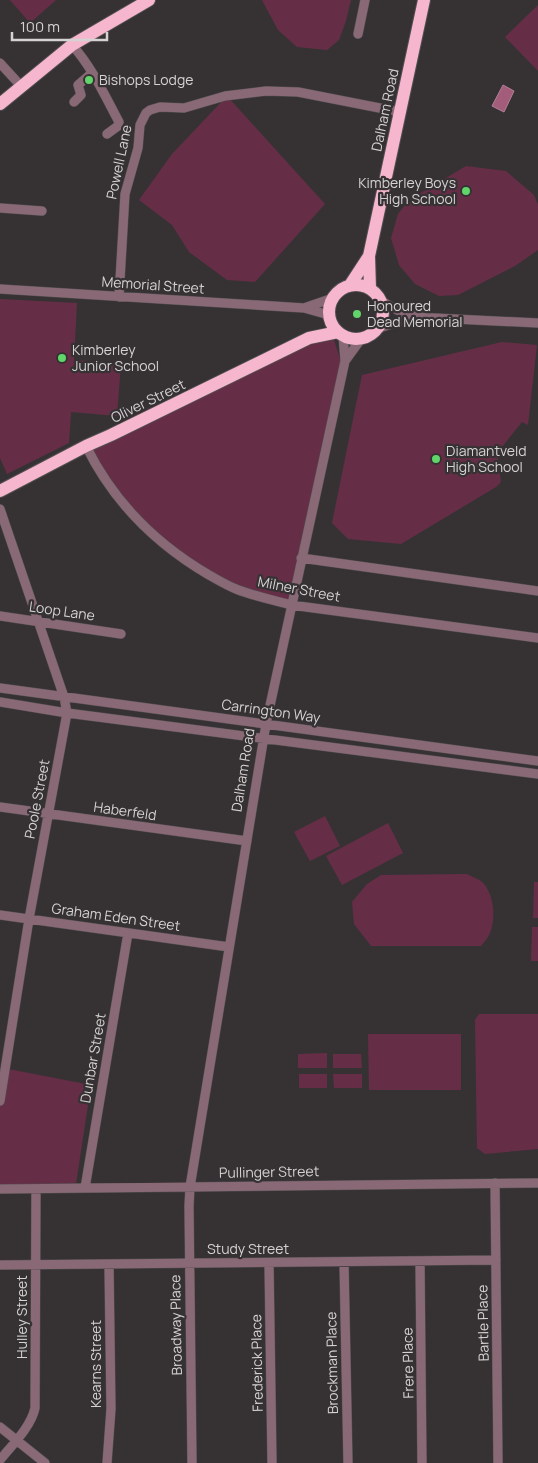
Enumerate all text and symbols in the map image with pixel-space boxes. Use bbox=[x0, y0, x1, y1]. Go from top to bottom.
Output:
scale bar bbox=[12, 10, 108, 42]
text: 100 m bbox=[20, 16, 60, 37]
street label: Dalham Road bbox=[366, 67, 403, 153]
place label: Bishops Lodge bbox=[99, 70, 193, 89]
marker: Bishops Lodge bbox=[83, 74, 95, 86]
street label: Powell Lane bbox=[101, 123, 136, 201]
place label: Kimberley Boys High School bbox=[358, 173, 456, 208]
marker: Kimberley Boys High School bbox=[460, 185, 472, 197]
street label: Memorial Street bbox=[101, 271, 206, 298]
place label: Honoured Dead Memorial bbox=[367, 296, 463, 331]
marker: Honoured Dead Memorial bbox=[351, 308, 363, 320]
place label: Kimberley Junior School bbox=[72, 340, 159, 375]
marker: Kimberley Junior School bbox=[56, 352, 68, 364]
street label: Oliver Street bbox=[107, 374, 189, 427]
place label: Diamantveld High School bbox=[446, 441, 527, 476]
marker: Diamantveld High School bbox=[430, 453, 442, 465]
street label: Milner Street bbox=[256, 571, 342, 606]
street label: Loop Lane bbox=[28, 596, 96, 625]
street label: Carrington Way bbox=[220, 694, 322, 727]
street label: Dalham Road bbox=[227, 727, 258, 813]
street label: Poole Street bbox=[20, 757, 54, 840]
street label: Haberfeld bbox=[92, 797, 158, 824]
street label: Graham Eden Street bbox=[51, 898, 182, 935]
street label: Dunbar Street bbox=[75, 1011, 110, 1104]
street label: Pullinger Street bbox=[219, 1161, 320, 1182]
street label: Study Street bbox=[207, 1239, 289, 1258]
street label: Broadway Place bbox=[165, 1274, 186, 1376]
street label: Hulley Street bbox=[12, 1275, 31, 1359]
street label: Bartle Place bbox=[472, 1285, 493, 1361]
street label: Brockman Place bbox=[321, 1312, 342, 1414]
street label: Frederick Place bbox=[246, 1314, 267, 1412]
street label: Kearns Street bbox=[86, 1320, 105, 1408]
street label: Frere Place bbox=[397, 1327, 418, 1399]

